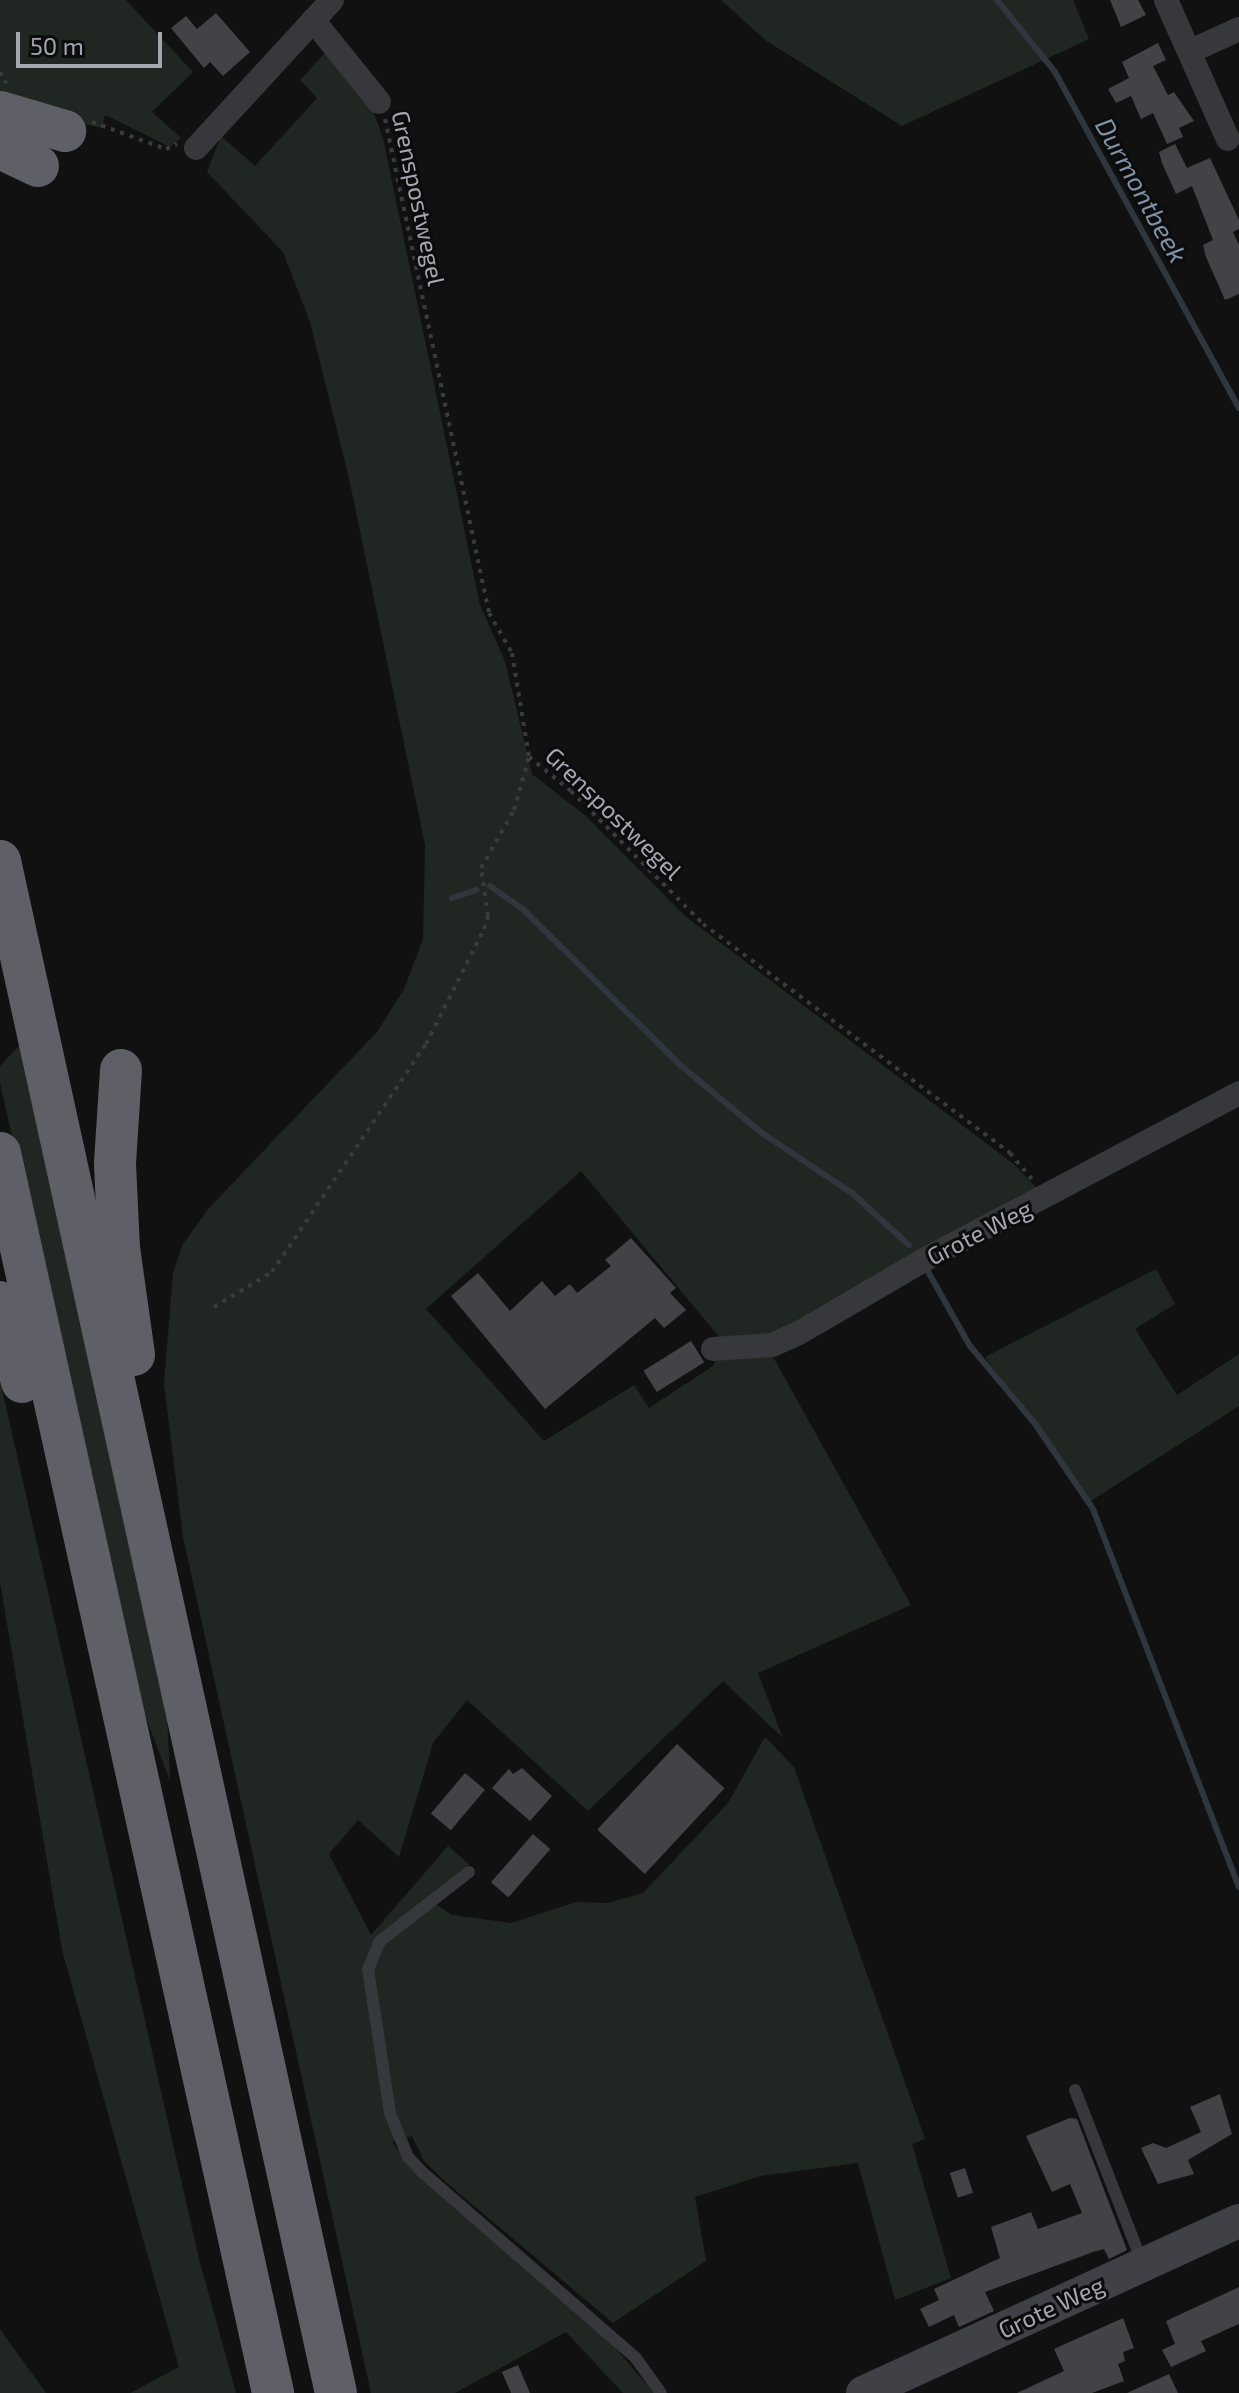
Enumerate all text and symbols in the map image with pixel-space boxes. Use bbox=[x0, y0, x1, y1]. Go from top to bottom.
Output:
scale bar bbox=[20, 16, 166, 66]
text: 50 m bbox=[30, 31, 84, 60]
street label: Grenspostwegel bbox=[386, 108, 452, 288]
water label: Durmontbeek bbox=[1089, 112, 1195, 268]
street label: Grenspostwegel bbox=[540, 741, 688, 885]
street label: Grote Weg bbox=[922, 1193, 1036, 1271]
street label: Grote Weg bbox=[993, 2270, 1109, 2344]

